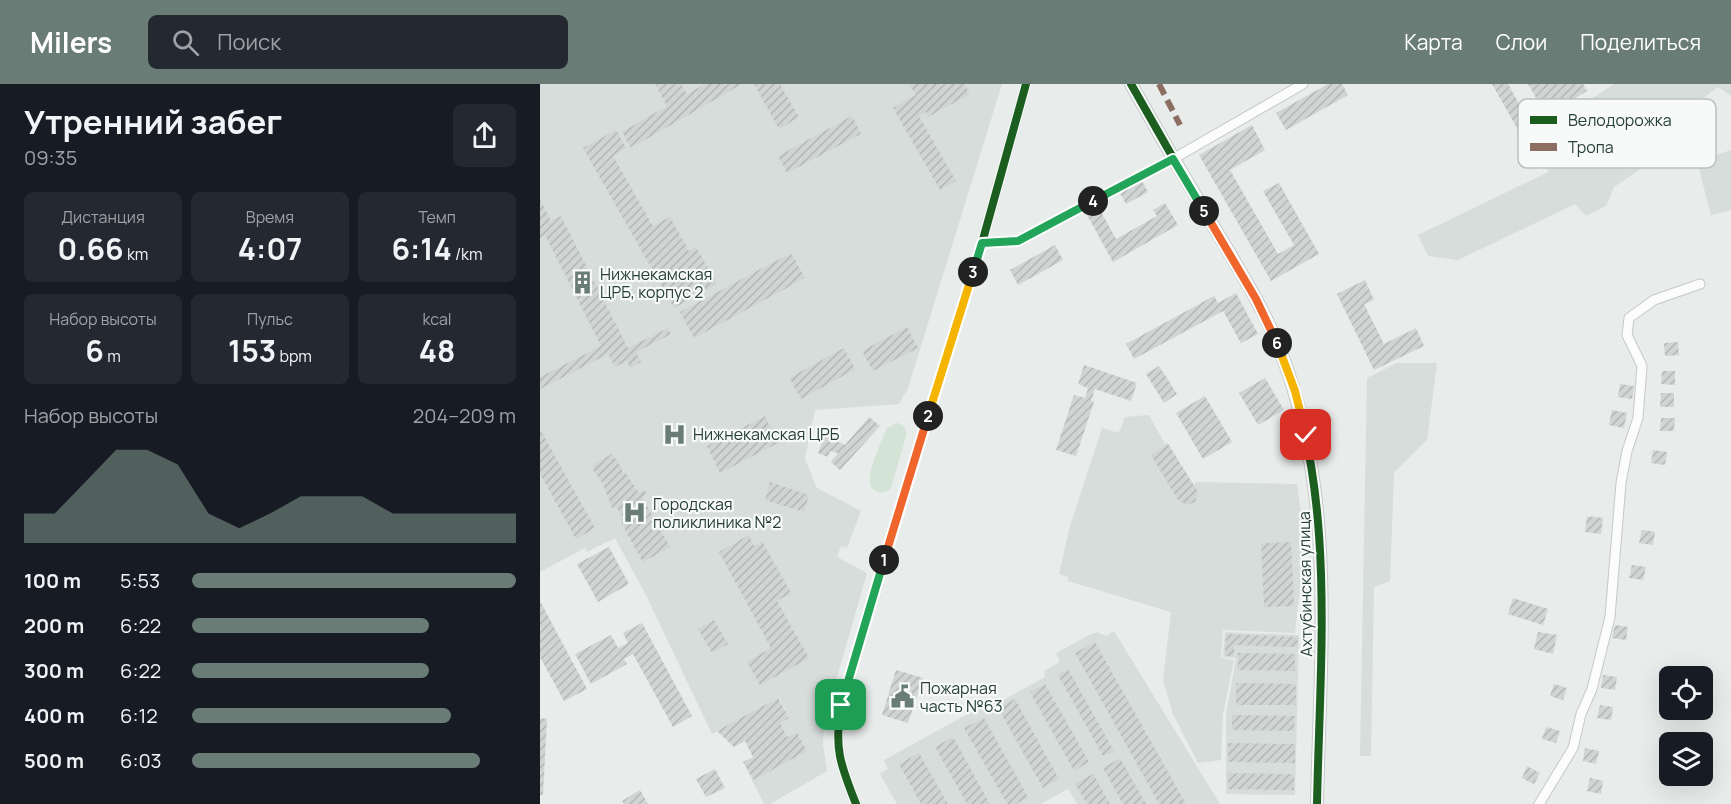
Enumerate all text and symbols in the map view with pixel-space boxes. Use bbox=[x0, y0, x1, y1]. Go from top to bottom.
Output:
search box bbox=[148, 15, 568, 69]
text: Milers bbox=[30, 23, 112, 61]
icon: search bbox=[169, 26, 202, 59]
text: Поиск bbox=[217, 27, 281, 57]
text: Карта bbox=[1404, 28, 1463, 56]
text: Слои bbox=[1496, 28, 1547, 56]
text: Поделиться bbox=[1580, 28, 1701, 56]
text: Утренний забег bbox=[24, 99, 282, 144]
legend bbox=[1518, 99, 1716, 168]
button: share bbox=[453, 104, 516, 167]
text: Велодорожка bbox=[1568, 109, 1672, 131]
text: Тропа bbox=[1568, 136, 1614, 158]
text: 09:35 bbox=[24, 144, 77, 171]
pin: 4 bbox=[1078, 186, 1108, 216]
text: 4 bbox=[1088, 190, 1098, 212]
pin: 5 bbox=[1189, 196, 1219, 226]
text: 5 bbox=[1199, 200, 1209, 222]
text: Дистанция bbox=[61, 206, 145, 228]
text: Время bbox=[246, 206, 294, 228]
text: Темп bbox=[418, 206, 456, 228]
text: 0.66 bbox=[58, 228, 124, 269]
text: 4:07 bbox=[238, 228, 302, 269]
text: 6:14 bbox=[391, 228, 452, 269]
text: km bbox=[124, 243, 148, 265]
text: /km bbox=[452, 243, 483, 265]
pin: 3 bbox=[958, 257, 988, 287]
text: 3 bbox=[968, 261, 978, 283]
place label: Нижнекамская ЦРБ, корпус 2 bbox=[600, 263, 712, 303]
building icon: Нижнекамская ЦРБ, корпус 2 bbox=[569, 270, 595, 296]
text: Набор высоты bbox=[49, 308, 157, 330]
text: Пульс bbox=[247, 308, 293, 330]
text: kcal bbox=[422, 308, 452, 330]
pin: 6 bbox=[1262, 328, 1292, 358]
text: 6 bbox=[85, 330, 104, 371]
text: 153 bbox=[228, 330, 276, 371]
text: 48 bbox=[419, 330, 455, 371]
text: 6 bbox=[1272, 332, 1282, 354]
text: m bbox=[104, 345, 121, 367]
text: bpm bbox=[276, 345, 312, 367]
pin: 2 bbox=[913, 401, 943, 431]
text: Набор высоты bbox=[24, 402, 158, 429]
text: 204–209 m bbox=[413, 402, 516, 429]
text: 2 bbox=[923, 405, 933, 427]
pin bbox=[1280, 409, 1331, 460]
icon: check bbox=[1289, 418, 1322, 451]
hospital icon: Нижнекамская ЦРБ bbox=[662, 421, 688, 447]
place label: Нижнекамская ЦРБ bbox=[693, 423, 840, 445]
place label: Городская поликлиника №2 bbox=[653, 493, 781, 533]
hospital icon: Городская поликлиника №2 bbox=[622, 500, 648, 526]
street label: Ахтубинская улица bbox=[1293, 511, 1317, 657]
pin: 1 bbox=[869, 545, 899, 575]
text: 1 bbox=[880, 549, 888, 571]
text: 100 m bbox=[24, 567, 81, 594]
text: 5:53 bbox=[120, 567, 160, 594]
text: 200 m bbox=[24, 612, 84, 639]
text: 6:22 bbox=[120, 612, 161, 639]
text: 300 m bbox=[24, 657, 84, 684]
text: 6:22 bbox=[120, 657, 161, 684]
map controls bbox=[1659, 666, 1713, 786]
button: locate bbox=[1659, 666, 1713, 720]
place label: Пожарная часть №63 bbox=[920, 677, 1003, 717]
pin bbox=[815, 679, 866, 730]
public building icon: Пожарная часть №63 bbox=[889, 684, 915, 710]
icon: arrive bbox=[824, 688, 857, 721]
text: 400 m bbox=[24, 702, 84, 729]
text: 6:12 bbox=[120, 702, 158, 729]
button: layers bbox=[1659, 732, 1713, 786]
text: 500 m bbox=[24, 747, 84, 774]
text: 6:03 bbox=[120, 747, 162, 774]

